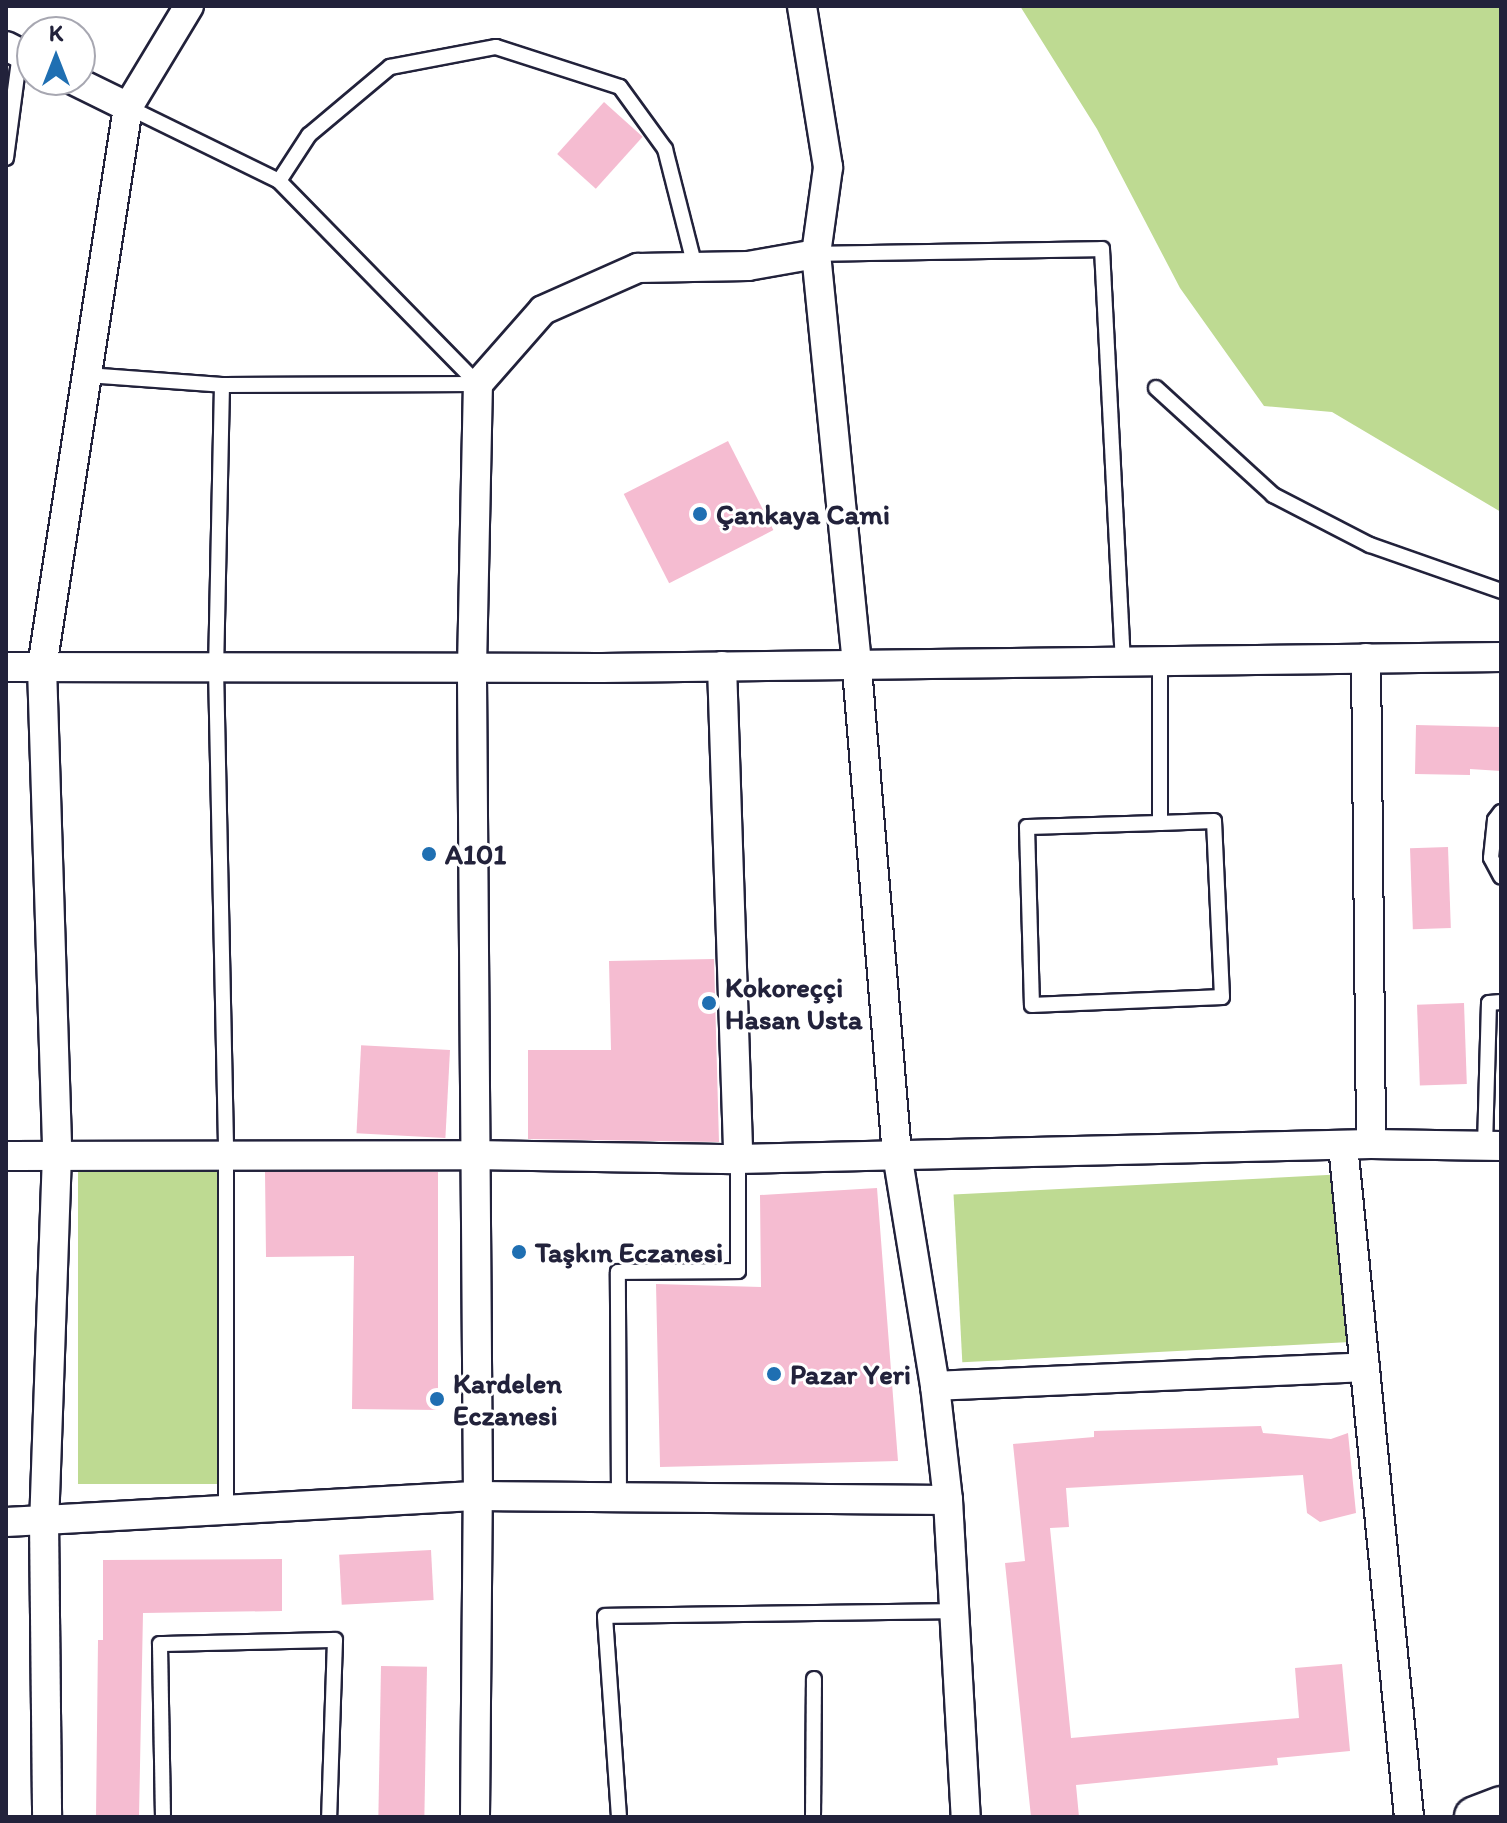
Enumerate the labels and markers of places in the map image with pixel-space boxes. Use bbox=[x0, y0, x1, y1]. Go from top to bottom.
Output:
place label: Çankaya Cami bbox=[716, 497, 890, 531]
marker: Çankaya Cami bbox=[691, 505, 709, 523]
place label: A101 bbox=[445, 837, 506, 871]
marker: A101 bbox=[420, 845, 438, 863]
place label: Kokoreççi Hasan Usta bbox=[725, 970, 862, 1036]
marker: Kokoreççi Hasan Usta bbox=[700, 994, 718, 1012]
place label: Taşkın Eczanesi bbox=[535, 1235, 723, 1269]
marker: Taşkın Eczanesi bbox=[510, 1243, 528, 1261]
place label: Pazar Yeri bbox=[790, 1357, 911, 1391]
marker: Pazar Yeri bbox=[765, 1365, 783, 1383]
place label: Kardelen Eczanesi bbox=[453, 1366, 562, 1432]
marker: Kardelen Eczanesi bbox=[428, 1390, 446, 1408]

